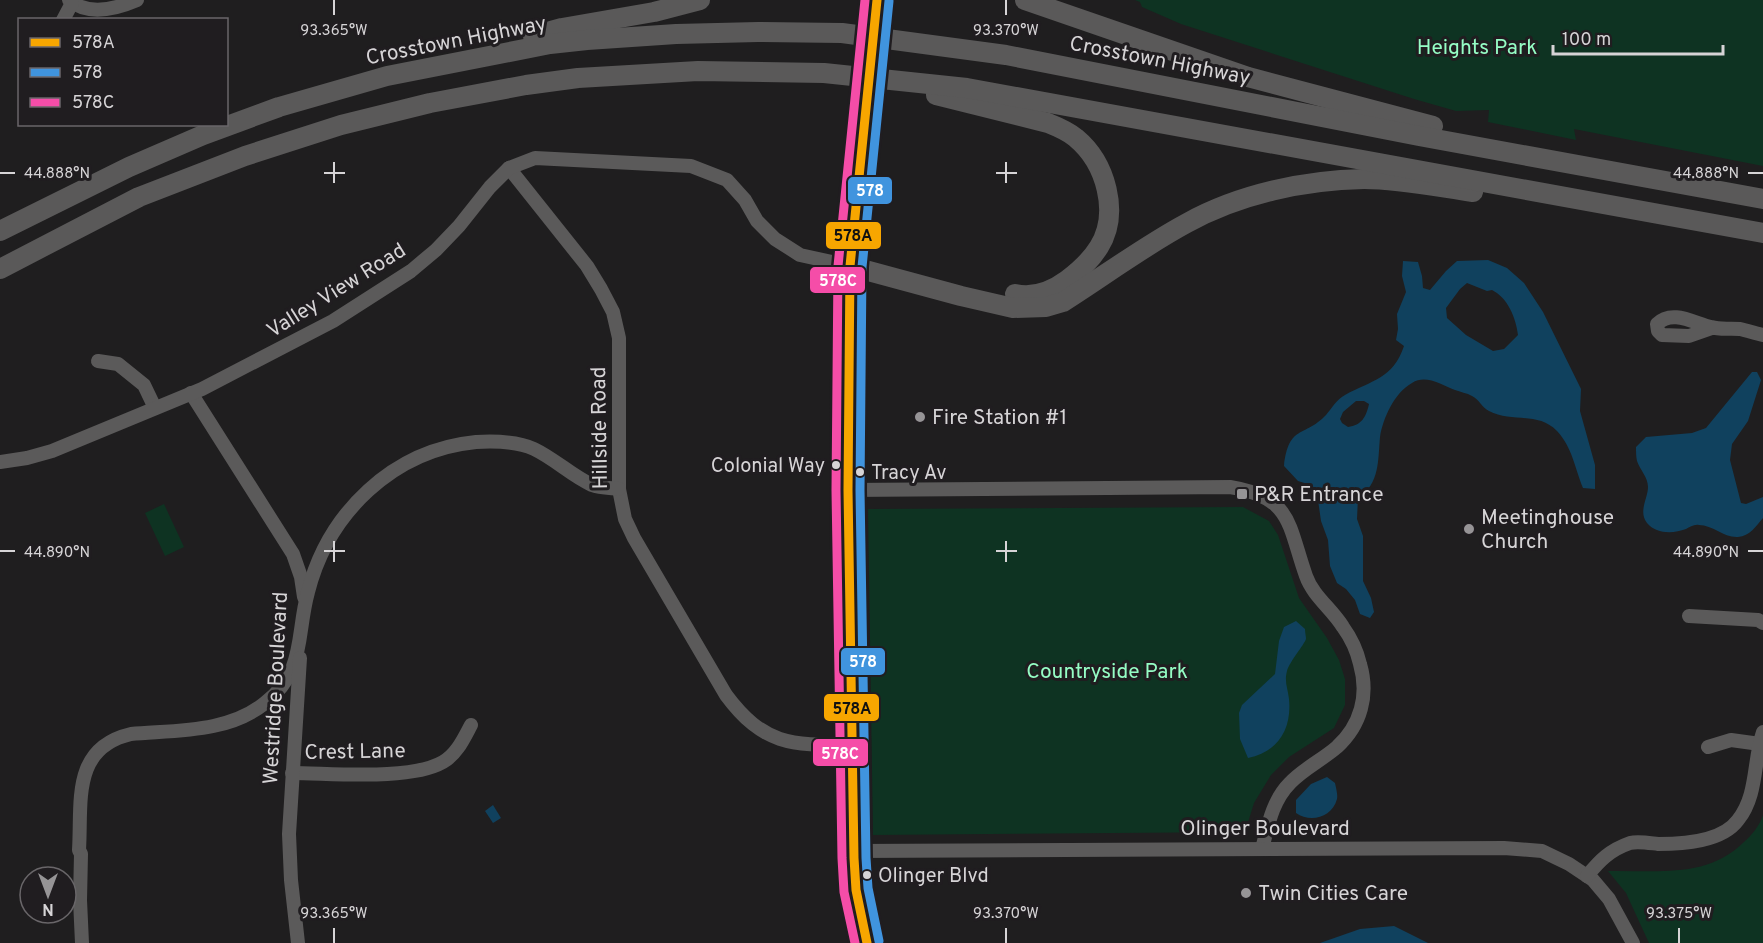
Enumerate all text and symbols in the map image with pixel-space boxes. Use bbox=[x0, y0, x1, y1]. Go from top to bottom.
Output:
street label: Crosstown Highway bbox=[364, 11, 549, 72]
legend bbox=[18, 18, 228, 126]
scale bar bbox=[1553, 18, 1722, 56]
text: 93.365°W bbox=[300, 22, 368, 41]
text: 93.370°W bbox=[973, 22, 1039, 41]
text: 100 m bbox=[1562, 29, 1611, 52]
street label: Crosstown Highway bbox=[1067, 31, 1252, 92]
text: 578A bbox=[72, 32, 115, 55]
park label: Heights Park bbox=[1417, 35, 1537, 62]
text: 578 bbox=[72, 62, 103, 85]
text: 578C bbox=[72, 92, 114, 115]
text: 44.888°N bbox=[24, 165, 90, 184]
text: 44.888°N bbox=[1673, 165, 1739, 184]
line badge: 578 bbox=[847, 176, 893, 205]
text: 578 bbox=[856, 182, 884, 202]
line badge: 578A bbox=[825, 221, 882, 250]
text: 578A bbox=[833, 227, 873, 247]
street label: Valley View Road bbox=[262, 238, 411, 345]
line badge: 578C bbox=[809, 266, 866, 294]
text: 578C bbox=[819, 272, 857, 292]
street label: Hillside Road bbox=[586, 366, 615, 490]
place label: Fire Station #1 bbox=[932, 405, 1067, 432]
marker: Fire Station #1 bbox=[913, 410, 927, 424]
place label: Colonial Way bbox=[711, 454, 825, 480]
marker: Colonial Way bbox=[830, 459, 842, 471]
place label: Tracy Av bbox=[871, 461, 947, 487]
marker: Tracy Av bbox=[854, 466, 866, 478]
place label: P&R Entrance bbox=[1254, 482, 1384, 509]
marker: P&R Entrance bbox=[1235, 487, 1249, 501]
place label: Meetinghouse Church bbox=[1481, 505, 1614, 556]
marker: Meetinghouse Church bbox=[1462, 522, 1476, 536]
text: 44.890°N bbox=[24, 544, 90, 563]
text: 44.890°N bbox=[1673, 544, 1739, 563]
street label: Westridge Boulevard bbox=[258, 591, 295, 785]
line badge: 578 bbox=[840, 647, 886, 676]
text: 578 bbox=[849, 653, 877, 673]
park label: Countryside Park bbox=[1026, 659, 1188, 686]
line badge: 578A bbox=[823, 693, 880, 722]
text: 578A bbox=[832, 700, 872, 720]
street label: Crest Lane bbox=[304, 738, 406, 767]
line badge: 578C bbox=[812, 738, 869, 767]
text: 578C bbox=[821, 745, 859, 765]
street label: Olinger Boulevard bbox=[1180, 816, 1350, 843]
place label: Olinger Blvd bbox=[878, 864, 989, 890]
north arrow bbox=[18, 865, 78, 925]
marker: Olinger Blvd bbox=[861, 869, 873, 881]
place label: Twin Cities Care bbox=[1258, 881, 1408, 908]
marker: Twin Cities Care bbox=[1239, 886, 1253, 900]
text: N bbox=[42, 898, 54, 918]
text: 93.365°W bbox=[300, 905, 368, 924]
text: 93.370°W bbox=[973, 905, 1039, 924]
text: 93.375°W bbox=[1646, 905, 1712, 924]

